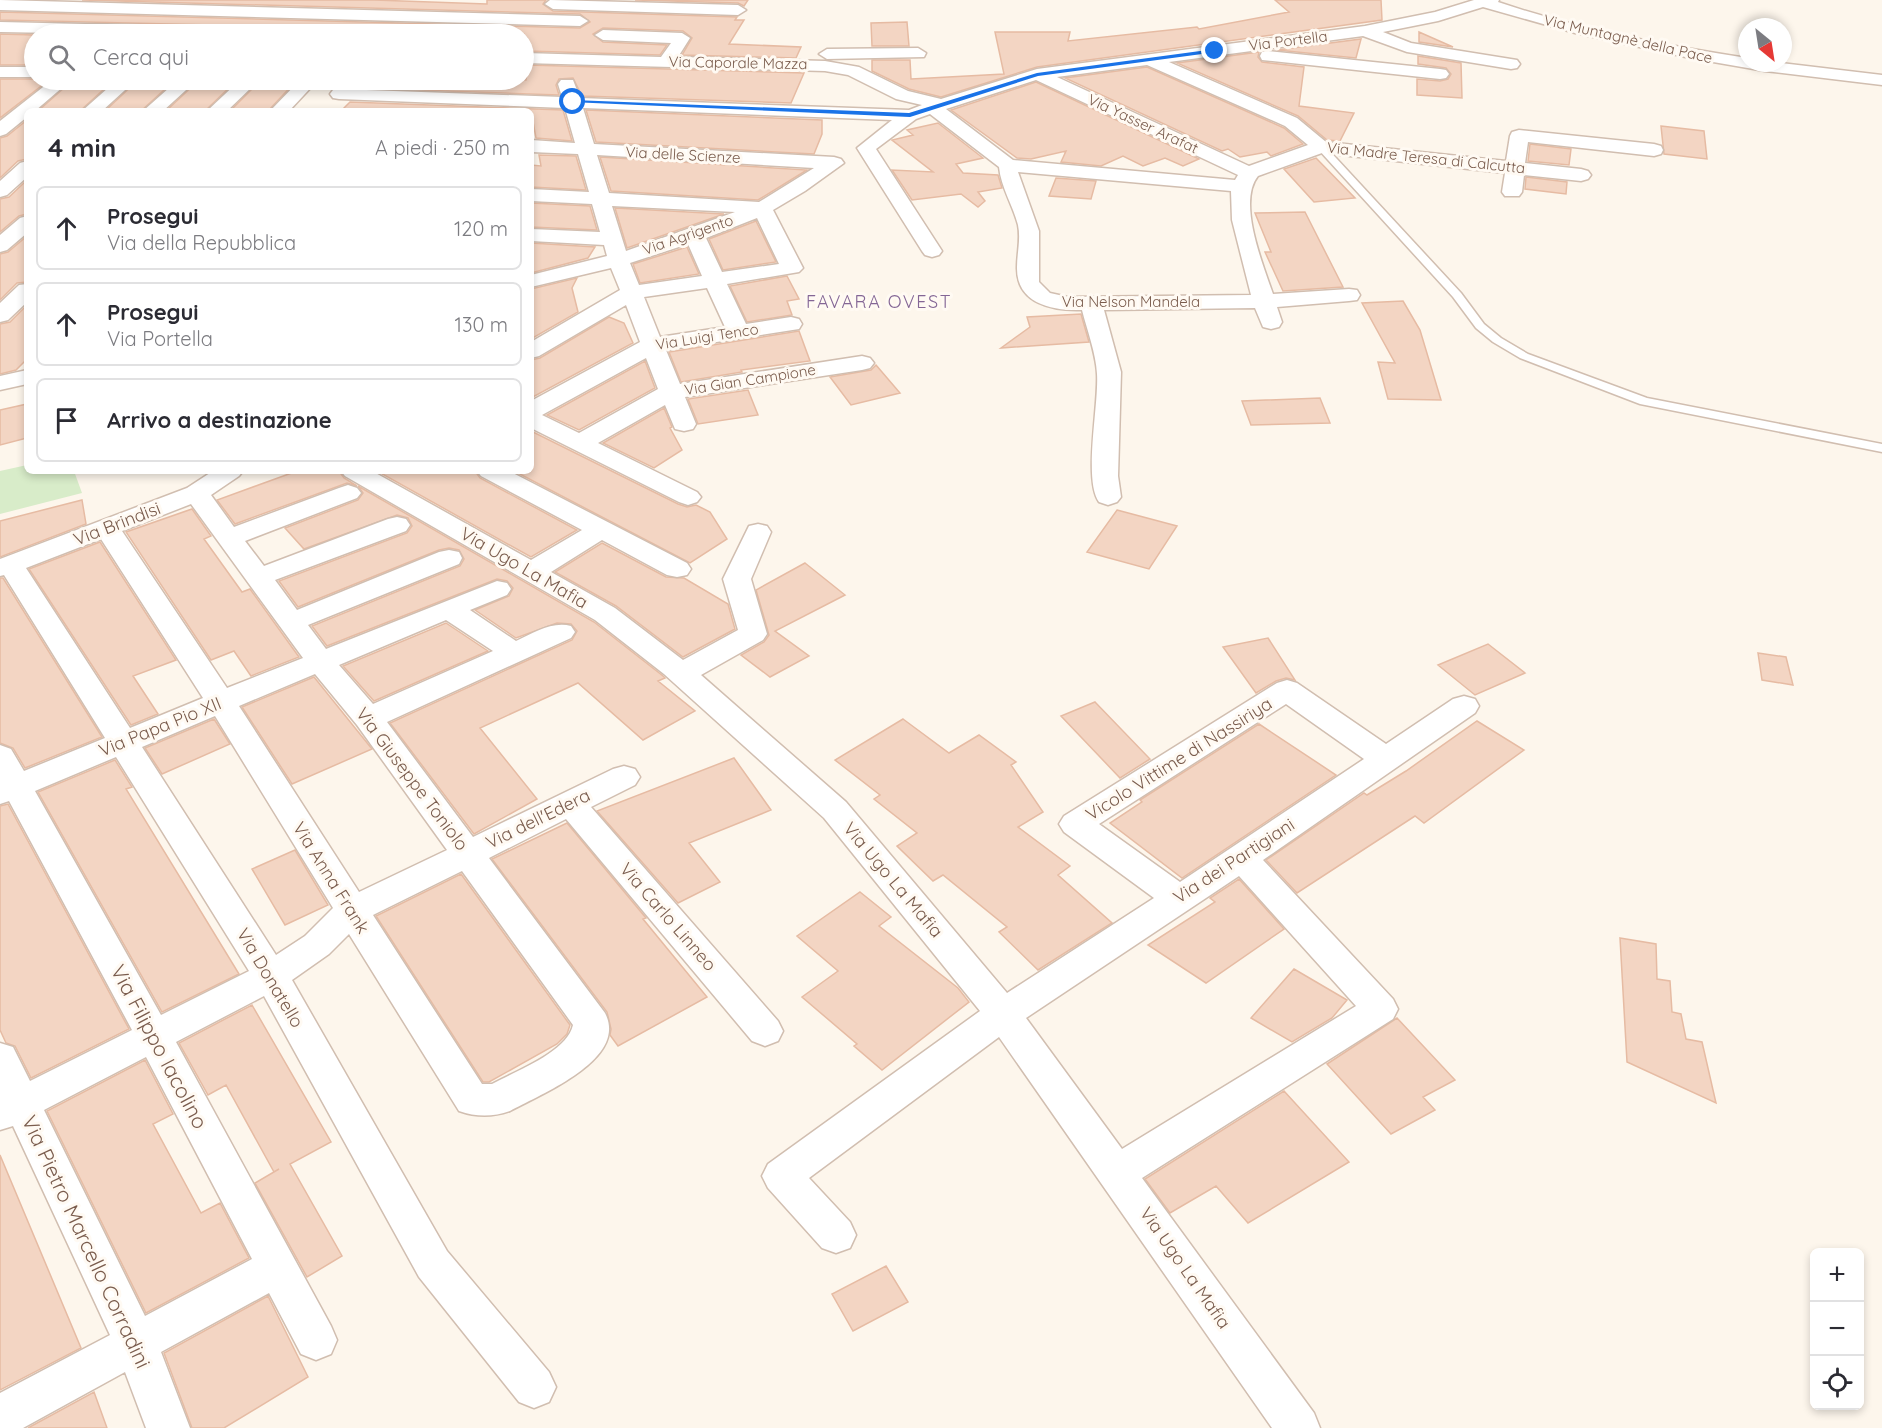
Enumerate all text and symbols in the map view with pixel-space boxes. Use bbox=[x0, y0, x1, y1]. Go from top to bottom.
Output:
street label: Via Muntagnè della Pace bbox=[1542, 10, 1714, 67]
north arrow bbox=[1738, 18, 1792, 72]
search box bbox=[24, 24, 534, 90]
street label: Via Portella bbox=[1247, 26, 1329, 55]
route end bbox=[1201, 37, 1227, 63]
icon: search bbox=[45, 41, 78, 74]
text: Cerca qui bbox=[93, 43, 189, 71]
street label: Via Caporale Mazza bbox=[668, 52, 808, 73]
route start bbox=[559, 88, 585, 114]
street label: Via Yasser Arafat bbox=[1085, 90, 1201, 157]
text: 4 min bbox=[48, 131, 116, 164]
text: A piedi · 250 m bbox=[375, 135, 510, 160]
street label: Via Madre Teresa di Calcutta bbox=[1326, 138, 1526, 177]
street label: Via delle Scienze bbox=[625, 142, 741, 167]
text: Prosegui bbox=[107, 202, 199, 230]
street label: Via Agrigento bbox=[640, 210, 736, 259]
icon: ahead bbox=[50, 212, 83, 245]
text: 120 m bbox=[454, 216, 508, 241]
text: Via della Repubblica bbox=[107, 230, 296, 255]
district label: FAVARA OVEST bbox=[806, 290, 952, 313]
street label: Via Nelson Mandela bbox=[1062, 292, 1200, 311]
text: Prosegui bbox=[107, 298, 199, 326]
icon: ahead bbox=[50, 308, 83, 341]
text: 130 m bbox=[455, 312, 508, 337]
street label: Via Luigi Tenco bbox=[654, 319, 760, 354]
text: Via Portella bbox=[107, 326, 213, 351]
street label: Via Gian Campione bbox=[683, 360, 817, 399]
icon: arrive bbox=[50, 404, 83, 437]
text: Arrivo a destinazione bbox=[107, 406, 332, 434]
street label: Via Brindisi bbox=[70, 496, 164, 551]
street label: Via Ugo La Mafia bbox=[456, 522, 592, 613]
street label: Via Papa Pio XII bbox=[95, 691, 224, 762]
street label: Vicolo Vittime di Nassiriya bbox=[1081, 692, 1276, 825]
street label: Via Giuseppe Toniolo bbox=[351, 703, 474, 855]
street label: Via dell'Edera bbox=[482, 783, 594, 854]
street label: Via dei Partigiani bbox=[1169, 813, 1299, 908]
street label: Via Ugo La Mafia bbox=[838, 817, 948, 942]
street label: Via Anna Frank bbox=[288, 818, 375, 938]
street label: Via Carlo Linneo bbox=[615, 858, 722, 976]
street label: Via Donatello bbox=[232, 924, 309, 1032]
street label: Via Filippo Iacolino bbox=[106, 960, 214, 1133]
street label: Via Pietro Marcello Corradini bbox=[17, 1111, 157, 1372]
street label: Via Ugo La Mafia bbox=[1135, 1202, 1236, 1333]
map controls bbox=[1810, 1248, 1864, 1410]
button: + bbox=[1810, 1248, 1864, 1302]
button: − bbox=[1810, 1302, 1864, 1356]
button: locate bbox=[1810, 1356, 1864, 1410]

